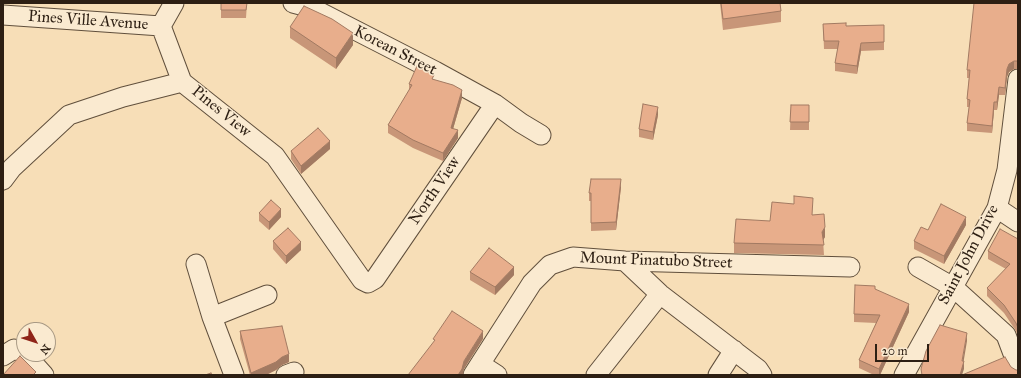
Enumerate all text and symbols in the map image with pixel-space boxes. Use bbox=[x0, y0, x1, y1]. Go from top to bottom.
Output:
street label: Pines Ville Avenue bbox=[27, 7, 149, 35]
street label: Korean Street bbox=[350, 22, 440, 80]
street label: Pines View bbox=[187, 82, 255, 142]
street label: North View bbox=[405, 153, 465, 229]
street label: Saint John Drive bbox=[935, 202, 1003, 308]
street label: Mount Pinatubo Street bbox=[579, 249, 733, 273]
north arrow bbox=[16, 322, 56, 362]
scale bar bbox=[877, 336, 931, 362]
text: N bbox=[37, 342, 53, 357]
text: 20 m bbox=[882, 344, 908, 358]

